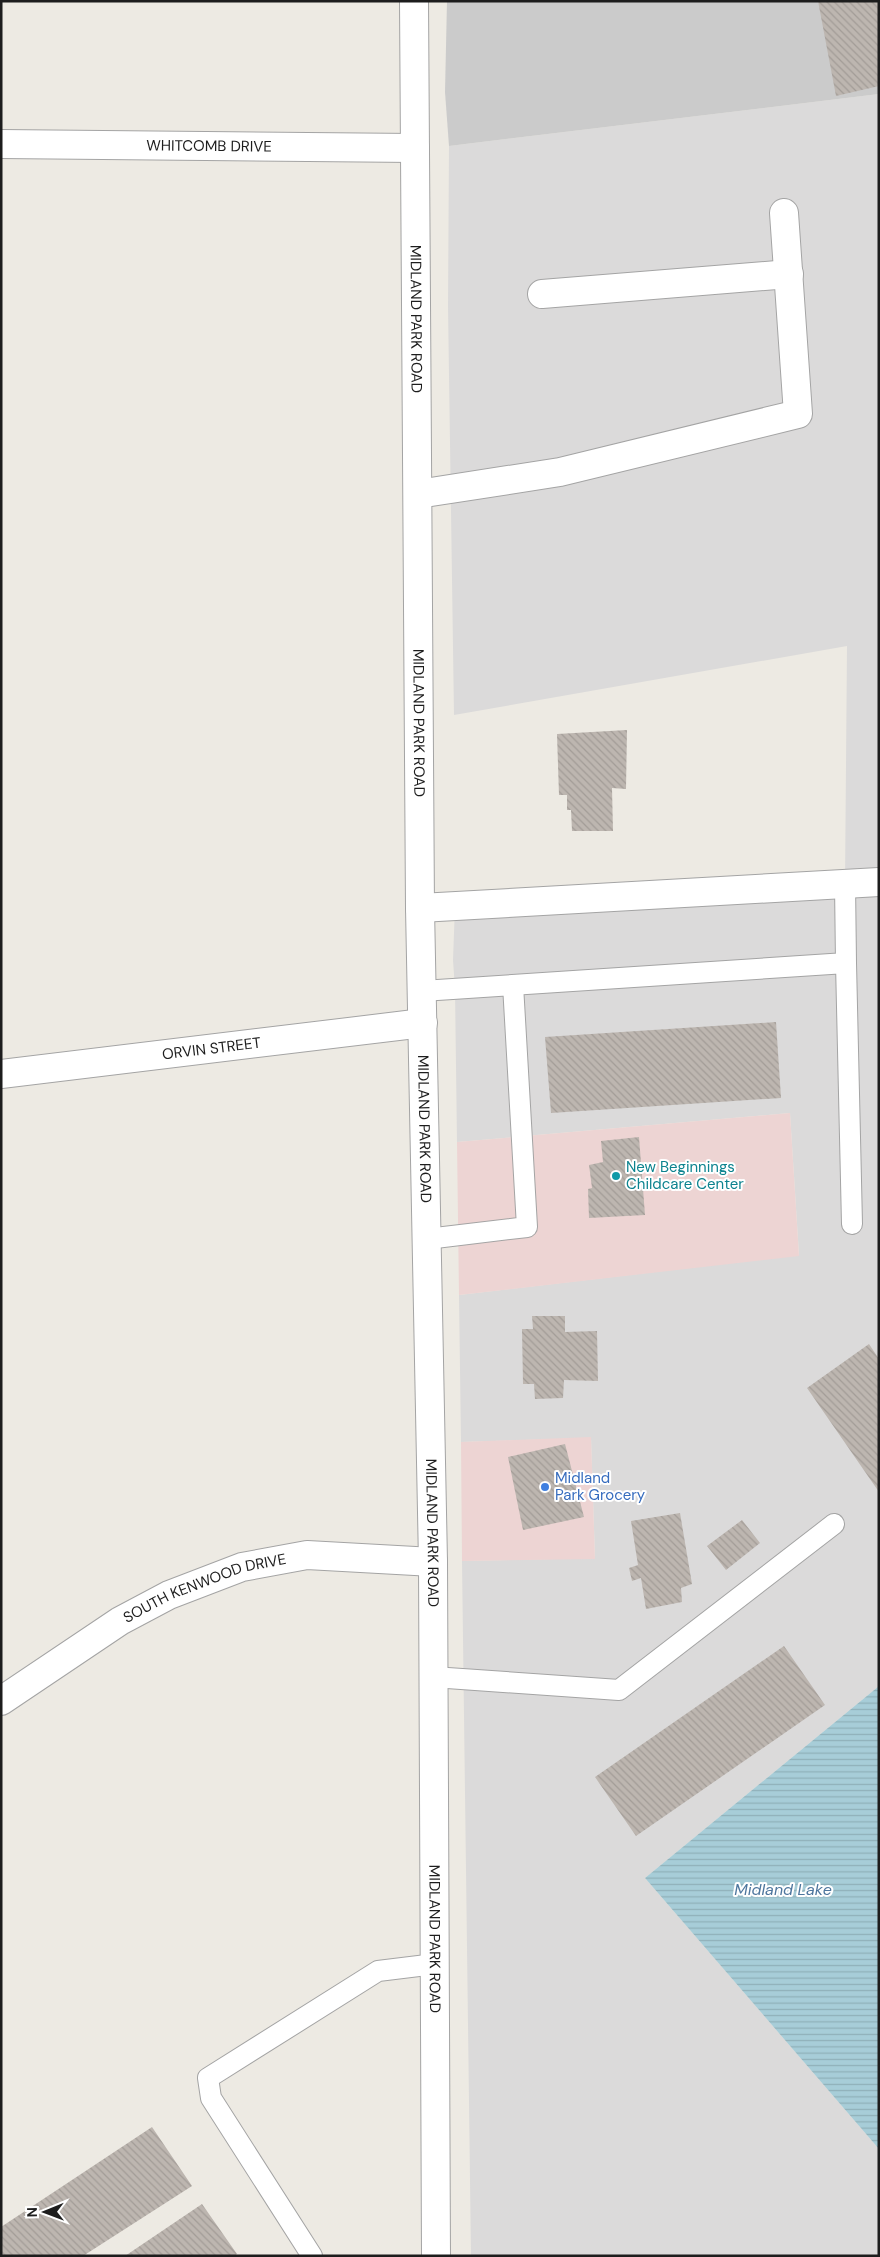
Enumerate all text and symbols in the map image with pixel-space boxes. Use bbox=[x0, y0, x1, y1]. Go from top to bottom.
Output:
street label: WHITCOMB DRIVE bbox=[146, 135, 272, 157]
street label: MIDLAND PARK ROAD bbox=[406, 245, 427, 393]
street label: MIDLAND PARK ROAD bbox=[408, 649, 429, 797]
street label: ORVIN STREET bbox=[161, 1033, 262, 1064]
street label: MIDLAND PARK ROAD bbox=[413, 1055, 436, 1203]
place label: New Beginnings Childcare Center bbox=[626, 1157, 744, 1194]
marker: New Beginnings Childcare Center bbox=[610, 1170, 622, 1182]
street label: MIDLAND PARK ROAD bbox=[421, 1459, 443, 1607]
place label: Midland Park Grocery bbox=[555, 1468, 646, 1505]
marker: Midland Park Grocery bbox=[539, 1481, 551, 1493]
street label: SOUTH KENWOOD DRIVE bbox=[120, 1549, 288, 1628]
street label: MIDLAND PARK ROAD bbox=[424, 1865, 445, 2013]
water label: Midland Lake bbox=[734, 1879, 832, 1900]
north arrow bbox=[20, 2187, 70, 2237]
text: N bbox=[23, 2207, 41, 2217]

